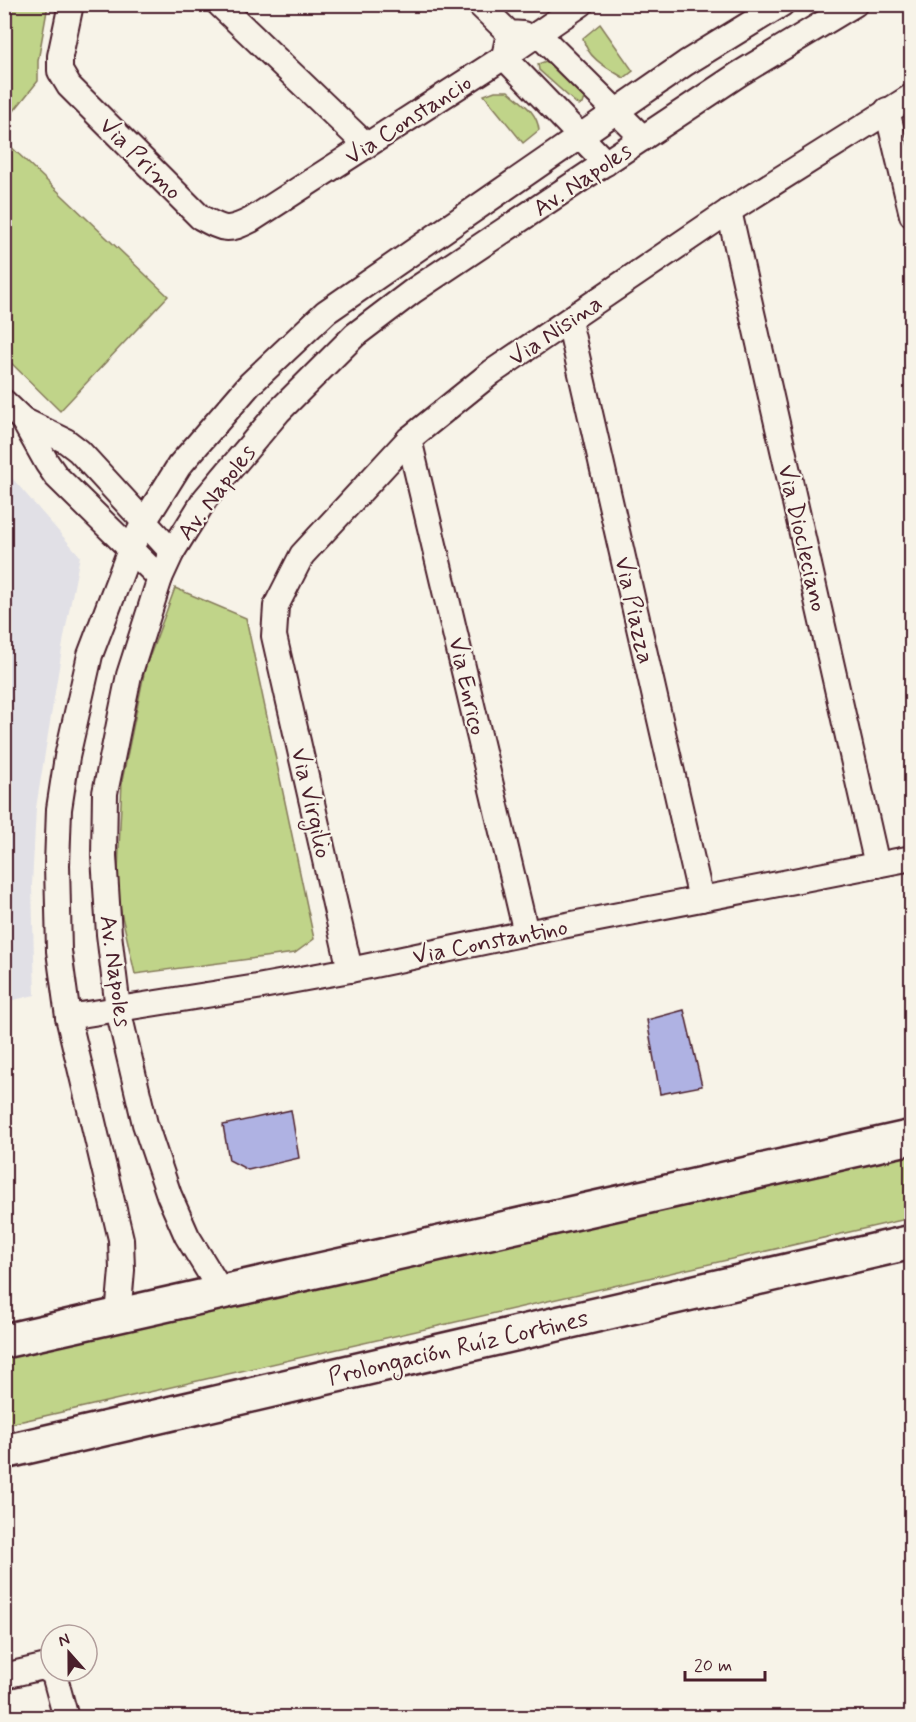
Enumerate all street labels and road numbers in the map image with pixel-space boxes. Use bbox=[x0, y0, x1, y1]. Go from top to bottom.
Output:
street label: Via Constancio bbox=[339, 68, 478, 173]
street label: Via Primo bbox=[92, 111, 188, 207]
street label: Av. Napoles bbox=[527, 136, 639, 225]
street label: Via Nisina bbox=[503, 289, 609, 374]
street label: Av. Napoles bbox=[171, 438, 264, 547]
street label: Via Diocleciano bbox=[770, 462, 834, 615]
street label: Via Piazza bbox=[606, 554, 661, 667]
street label: Via Enrico bbox=[440, 634, 493, 738]
street label: Via Virgilio bbox=[281, 745, 338, 862]
street label: Via Constantino bbox=[410, 912, 571, 973]
street label: Av. Napoles bbox=[91, 913, 138, 1030]
street label: Prolongación Ruíz Cortines bbox=[325, 1303, 592, 1395]

